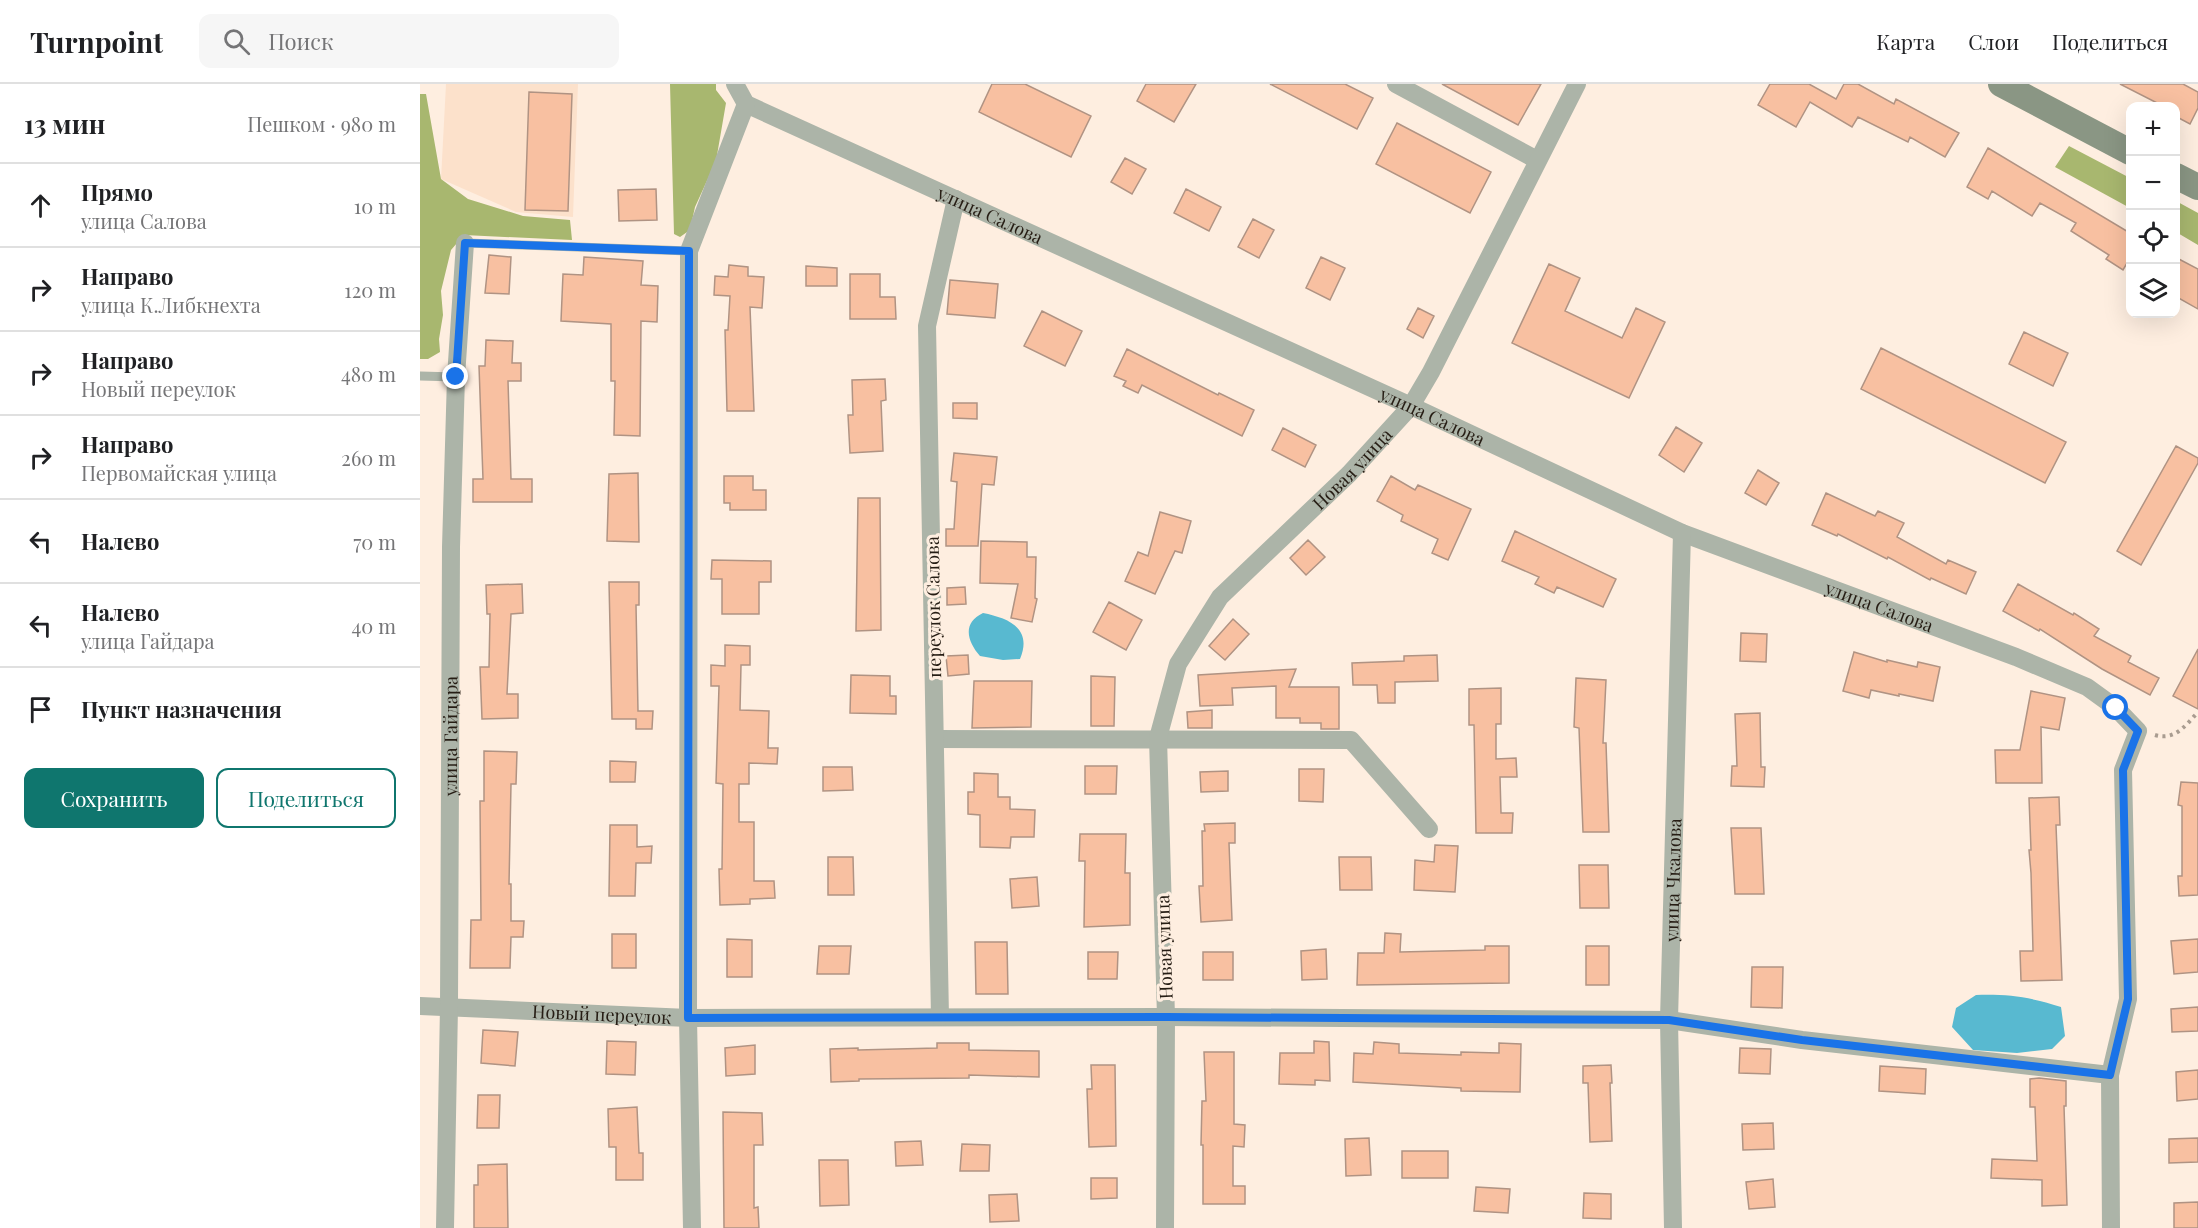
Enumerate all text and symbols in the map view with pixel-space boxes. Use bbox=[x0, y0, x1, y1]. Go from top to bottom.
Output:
search box bbox=[199, 14, 619, 68]
text: Turnpoint bbox=[30, 23, 163, 60]
icon: search bbox=[220, 25, 253, 58]
text: Поиск bbox=[268, 26, 334, 56]
text: Карта bbox=[1876, 27, 1935, 55]
text: Слои bbox=[1968, 27, 2019, 55]
text: Поделиться bbox=[2052, 27, 2168, 55]
map controls bbox=[2126, 102, 2180, 318]
button: + bbox=[2126, 102, 2180, 156]
text: 13 мин bbox=[24, 106, 105, 141]
text: Пешком · 980 m bbox=[247, 110, 396, 137]
button: − bbox=[2126, 156, 2180, 210]
text: Прямо bbox=[81, 177, 153, 207]
street label: улица Салова bbox=[933, 180, 1047, 249]
icon: ahead bbox=[24, 189, 57, 222]
text: 10 m bbox=[354, 192, 396, 219]
text: улица Салова bbox=[81, 207, 207, 234]
button: locate bbox=[2126, 210, 2180, 264]
text: Направо bbox=[81, 261, 174, 291]
button: layers bbox=[2126, 264, 2180, 318]
icon: right bbox=[24, 273, 57, 306]
text: 120 m bbox=[344, 276, 396, 303]
text: улица К.Либкнехта bbox=[81, 291, 261, 318]
text: Направо bbox=[81, 345, 174, 375]
icon: right bbox=[24, 357, 57, 390]
text: 480 m bbox=[341, 360, 396, 387]
route end bbox=[442, 363, 468, 389]
text: Новый переулок bbox=[81, 375, 236, 402]
street label: улица Салова bbox=[1375, 381, 1489, 451]
street label: Новая улица bbox=[1307, 423, 1397, 515]
text: Направо bbox=[81, 429, 174, 459]
icon: right bbox=[24, 441, 57, 474]
text: 260 m bbox=[341, 444, 396, 471]
text: Первомайская улица bbox=[81, 459, 277, 486]
icon: left bbox=[24, 525, 57, 558]
text: Налево bbox=[81, 526, 159, 556]
text: 70 m bbox=[353, 528, 396, 555]
street label: переулок Салова bbox=[920, 536, 946, 678]
street label: улица Салова bbox=[1821, 575, 1937, 637]
text: Налево bbox=[81, 597, 159, 627]
icon: left bbox=[24, 609, 57, 642]
text: 40 m bbox=[351, 612, 396, 639]
text: улица Гайдара bbox=[81, 627, 215, 654]
street label: улица Гайдара bbox=[438, 676, 462, 797]
icon: arrive bbox=[24, 693, 57, 726]
text: Пункт назначения bbox=[81, 694, 282, 724]
route start bbox=[2102, 694, 2128, 720]
button: Сохранить bbox=[24, 768, 204, 828]
button: Поделиться bbox=[216, 768, 396, 828]
street label: улица Чкалова bbox=[1659, 818, 1686, 943]
street label: Новая улица bbox=[1150, 894, 1178, 1000]
street label: Новый переулок bbox=[532, 999, 672, 1029]

